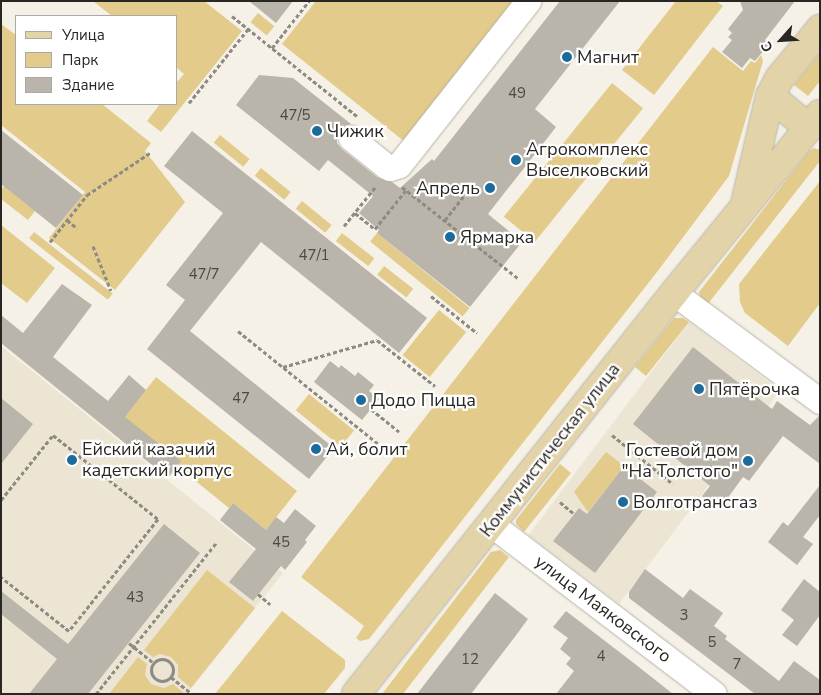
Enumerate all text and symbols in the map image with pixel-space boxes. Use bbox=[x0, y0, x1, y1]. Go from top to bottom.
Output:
legend bbox=[15, 15, 178, 105]
north arrow bbox=[756, 15, 806, 65]
text: Улица bbox=[62, 25, 105, 45]
text: С bbox=[756, 38, 778, 55]
place label: Магнит bbox=[577, 46, 639, 68]
text: Парк bbox=[62, 50, 98, 70]
marker: Магнит bbox=[561, 51, 573, 63]
text: Здание bbox=[62, 75, 114, 95]
house number: 49 bbox=[508, 85, 526, 103]
house number: 47/5 bbox=[279, 107, 311, 125]
place label: Чижик bbox=[327, 120, 384, 142]
marker: Чижик bbox=[311, 125, 323, 137]
place label: Агрокомплекс Выселковский bbox=[526, 139, 648, 182]
marker: Агрокомплекс Выселковский bbox=[510, 154, 522, 166]
place label: Апрель bbox=[416, 177, 480, 199]
marker: Апрель bbox=[484, 182, 496, 194]
place label: Ярмарка bbox=[460, 226, 534, 248]
marker: Ярмарка bbox=[444, 231, 456, 243]
house number: 47/1 bbox=[298, 247, 330, 265]
house number: 47/7 bbox=[188, 266, 220, 284]
street label: Коммунистическая улица bbox=[475, 359, 625, 541]
place label: Пятёрочка bbox=[709, 378, 800, 400]
marker: Пятёрочка bbox=[693, 383, 705, 395]
place label: Додо Пицца bbox=[371, 389, 476, 411]
house number: 47 bbox=[232, 390, 250, 408]
marker: Додо Пицца bbox=[355, 394, 367, 406]
place label: Ай, болит bbox=[326, 438, 407, 460]
place label: Ейский казачий кадетский корпус bbox=[82, 439, 232, 482]
place label: Гостевой дом "На Толстого" bbox=[621, 440, 738, 482]
marker: Ай, болит bbox=[310, 443, 322, 455]
marker: Ейский казачий кадетский корпус bbox=[66, 454, 78, 466]
marker: Гостевой дом "На Толстого" bbox=[742, 455, 754, 467]
place label: Волготрансгаз bbox=[633, 491, 757, 513]
marker: Волготрансгаз bbox=[617, 496, 629, 508]
house number: 45 bbox=[272, 534, 290, 552]
street label: улица Маяковского bbox=[530, 551, 676, 667]
house number: 43 bbox=[126, 589, 144, 607]
house number: 3 bbox=[680, 607, 688, 625]
house number: 5 bbox=[708, 634, 716, 652]
house number: 4 bbox=[597, 648, 605, 666]
house number: 12 bbox=[461, 651, 479, 669]
house number: 7 bbox=[733, 656, 741, 674]

